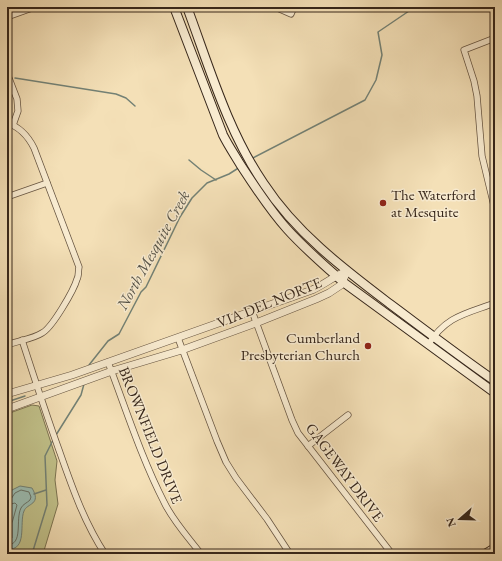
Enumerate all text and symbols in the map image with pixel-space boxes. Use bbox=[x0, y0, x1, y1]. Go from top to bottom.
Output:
place label: The Waterford at Mesquite bbox=[391, 185, 476, 221]
water label: North Mesquite Creek bbox=[111, 186, 196, 315]
marker: The Waterford at Mesquite bbox=[378, 198, 388, 208]
street label: VIA DEL NORTE bbox=[214, 272, 325, 332]
place label: Cumberland Presbyterian Church bbox=[241, 328, 360, 364]
marker: Cumberland Presbyterian Church bbox=[363, 341, 373, 351]
street label: BROWNFIELD DRIVE bbox=[115, 364, 187, 507]
street label: GAGEWAY DRIVE bbox=[302, 419, 389, 526]
north arrow bbox=[440, 499, 480, 539]
text: N bbox=[442, 516, 459, 529]

